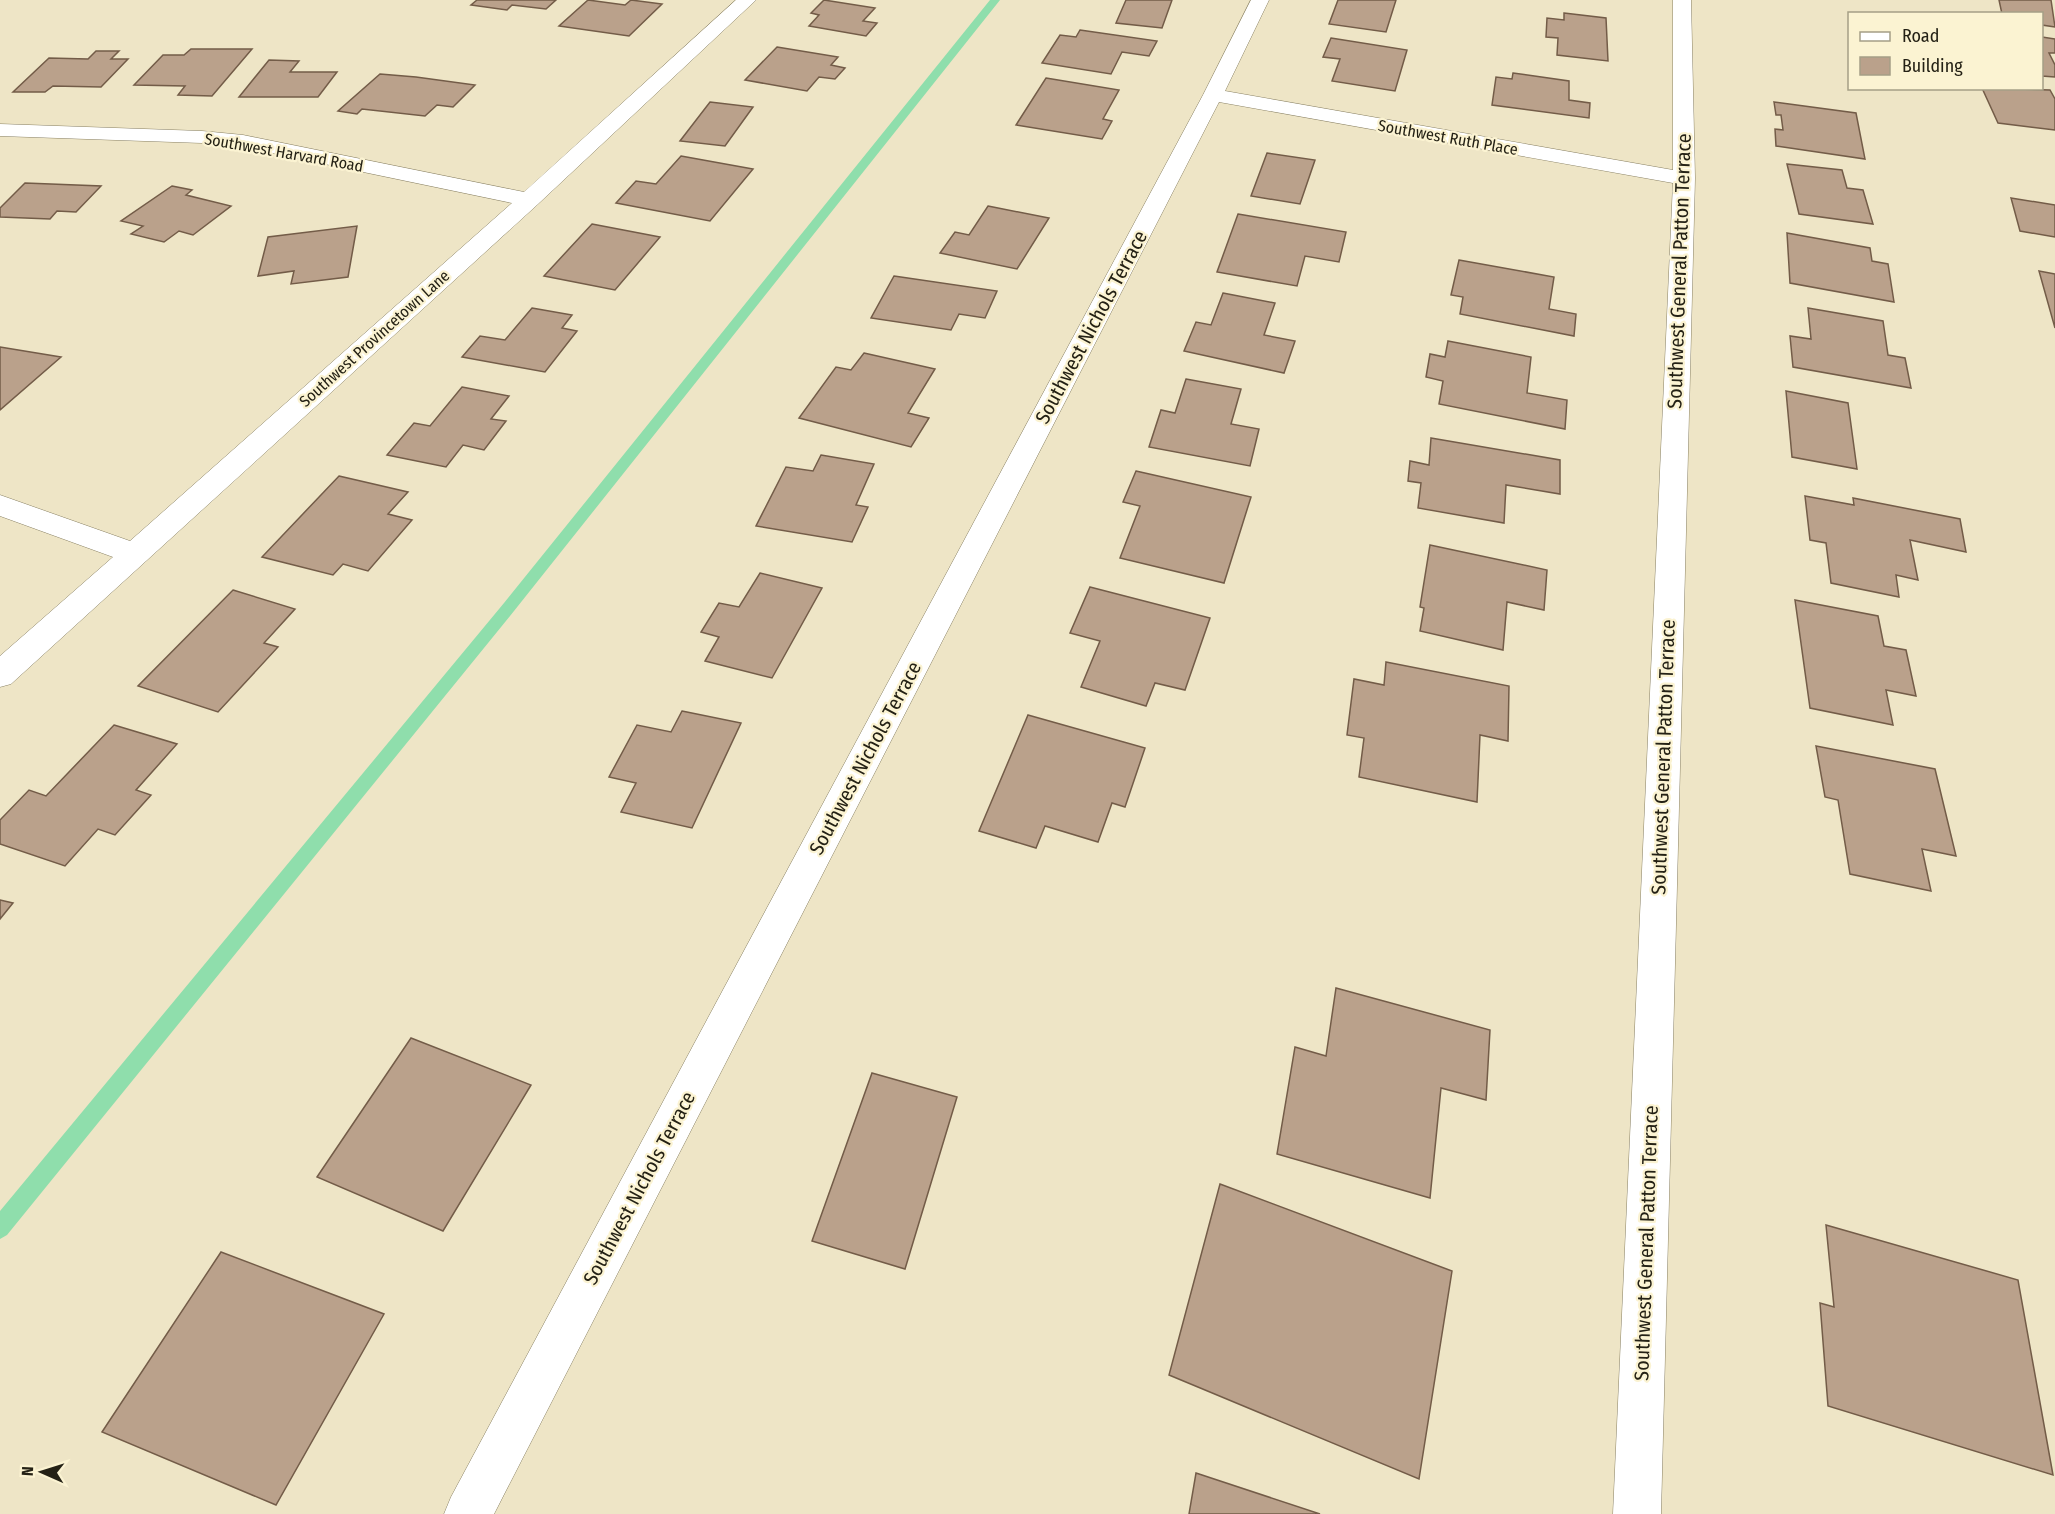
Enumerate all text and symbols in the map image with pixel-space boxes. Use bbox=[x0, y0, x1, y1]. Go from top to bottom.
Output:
legend bbox=[1848, 12, 2043, 90]
text: Road bbox=[1902, 25, 1939, 47]
text: Building bbox=[1902, 55, 1963, 77]
street label: Southwest Ruth Place bbox=[1376, 116, 1519, 159]
street label: Southwest Harvard Road bbox=[203, 129, 365, 176]
street label: Southwest General Patton Terrace bbox=[1662, 133, 1696, 409]
street label: Southwest Nichols Terrace bbox=[1030, 226, 1152, 428]
street label: Southwest Provincetown Lane bbox=[295, 266, 453, 411]
street label: Southwest General Patton Terrace bbox=[1646, 619, 1680, 895]
street label: Southwest Nichols Terrace bbox=[804, 657, 926, 859]
street label: Southwest Nichols Terrace bbox=[578, 1087, 700, 1289]
street label: Southwest General Patton Terrace bbox=[1629, 1105, 1663, 1381]
north arrow bbox=[12, 1442, 72, 1502]
text: N bbox=[18, 1466, 37, 1477]

